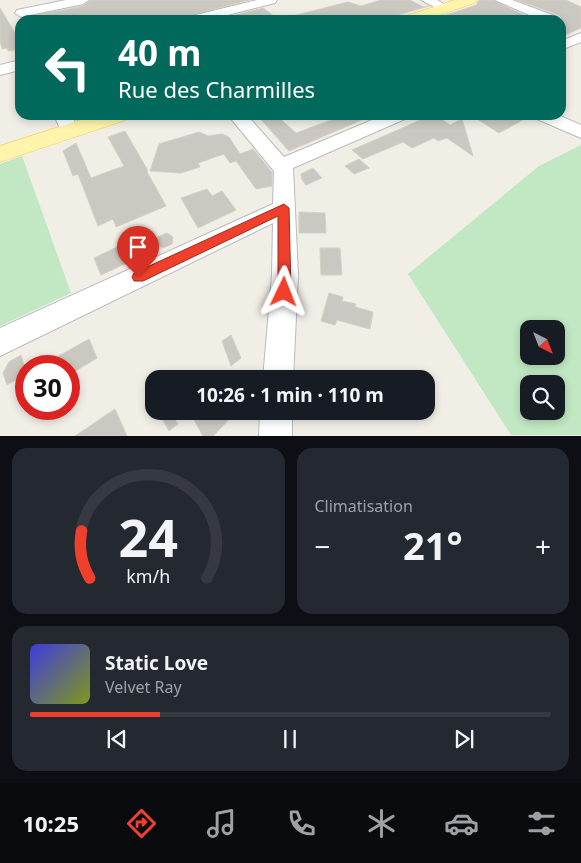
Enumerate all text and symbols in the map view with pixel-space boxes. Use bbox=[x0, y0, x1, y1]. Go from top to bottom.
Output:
text: 40 m bbox=[118, 29, 201, 76]
icon: left bbox=[35, 35, 100, 100]
text: Rue des Charmilles bbox=[118, 74, 315, 104]
pin bbox=[117, 226, 159, 277]
icon: arrive bbox=[124, 233, 152, 261]
position arrow bbox=[257, 265, 309, 317]
north arrow bbox=[520, 320, 565, 365]
map controls bbox=[520, 320, 565, 420]
speed limit sign: 30 bbox=[15, 355, 80, 420]
button: search bbox=[520, 375, 565, 420]
text: 10:26 · 1 min · 110 m bbox=[196, 382, 384, 408]
text: Climatisation bbox=[315, 495, 413, 517]
text: 24 bbox=[119, 501, 178, 572]
text: 21° bbox=[403, 519, 463, 571]
text: − bbox=[315, 527, 331, 565]
text: + bbox=[535, 527, 551, 565]
text: km/h bbox=[126, 564, 170, 588]
text: Static Love bbox=[105, 650, 208, 676]
text: Velvet Ray bbox=[105, 676, 182, 698]
icon: previous bbox=[103, 725, 131, 753]
icon: pause bbox=[276, 725, 304, 753]
icon: next bbox=[450, 725, 478, 753]
icon: directions bbox=[124, 806, 159, 841]
icon: music bbox=[204, 806, 239, 841]
icon: phone bbox=[284, 806, 319, 841]
icon: climate bbox=[364, 806, 399, 841]
icon: car bbox=[444, 806, 479, 841]
icon: filters bbox=[524, 806, 559, 841]
text: 10:25 bbox=[22, 808, 79, 838]

